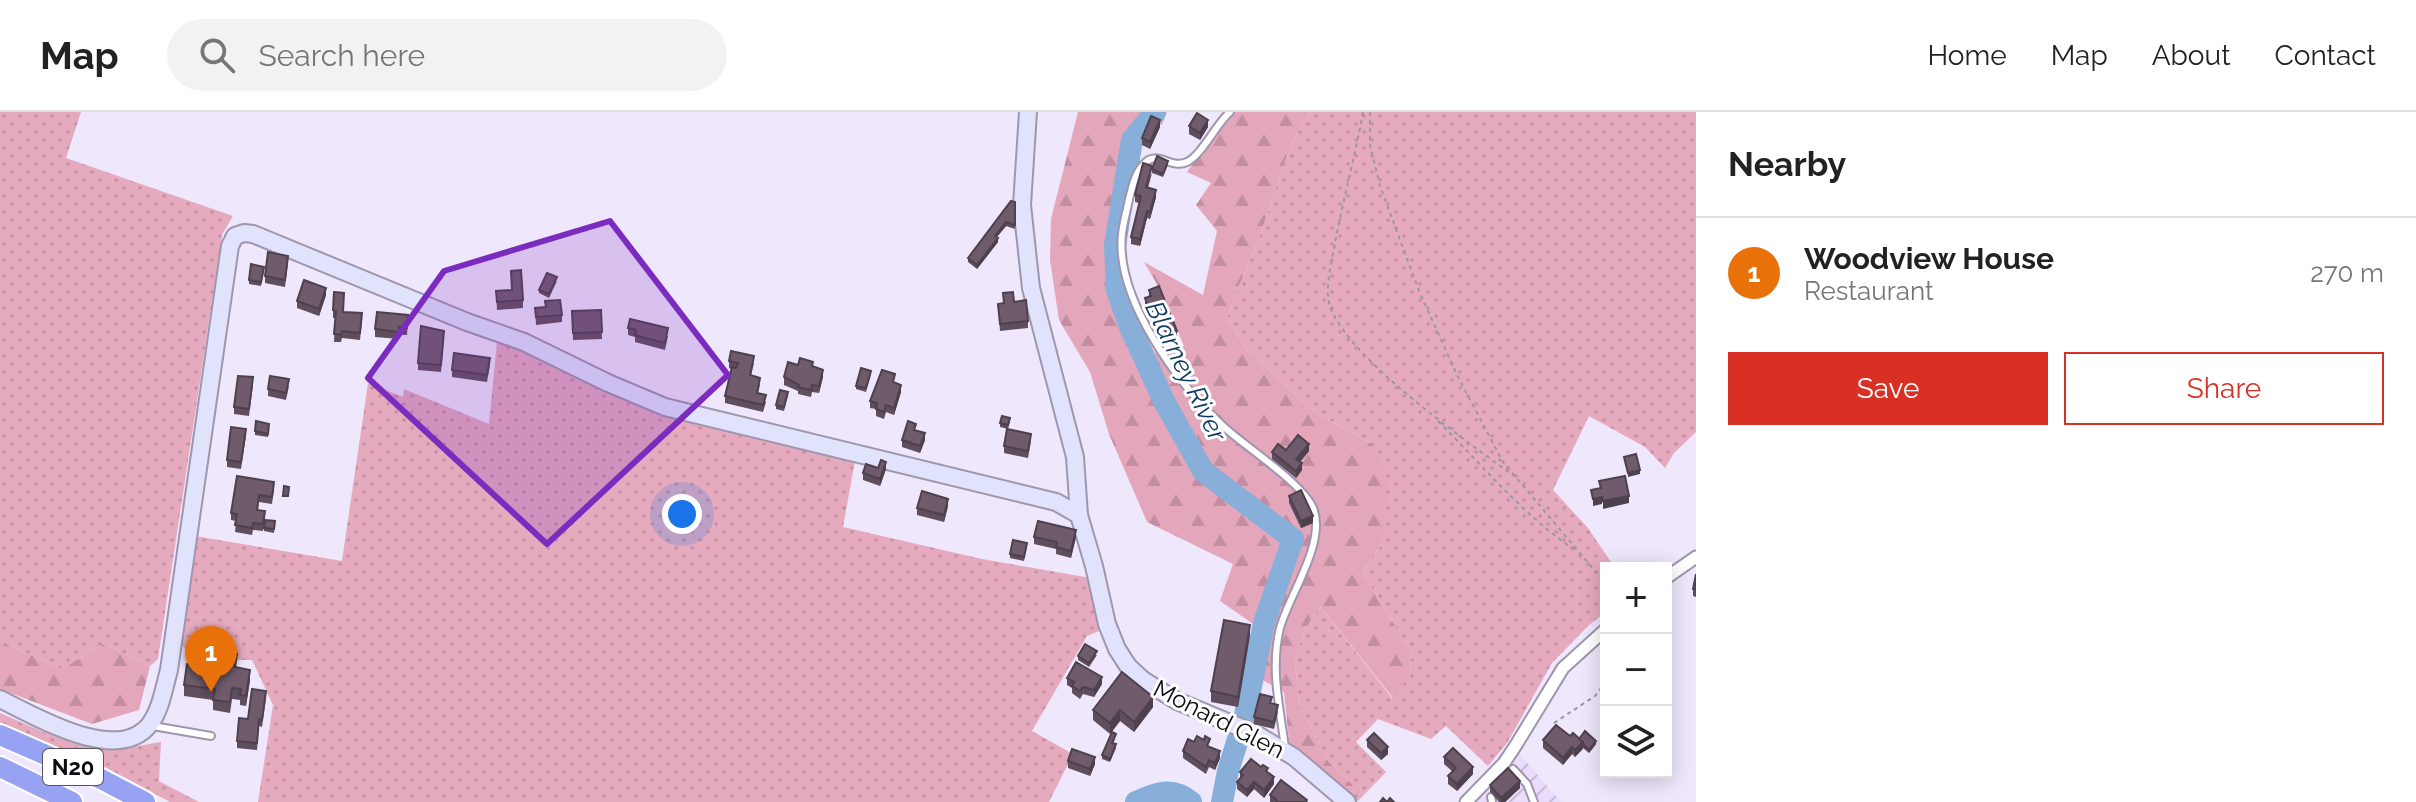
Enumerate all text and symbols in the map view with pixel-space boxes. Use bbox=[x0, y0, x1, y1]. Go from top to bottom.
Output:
search box bbox=[167, 19, 727, 91]
text: Map bbox=[40, 33, 119, 78]
icon: search bbox=[195, 33, 239, 77]
text: Search here bbox=[259, 38, 425, 73]
text: Home bbox=[1927, 39, 2007, 72]
text: Map bbox=[2051, 39, 2108, 72]
text: About bbox=[2152, 39, 2231, 72]
text: Contact bbox=[2275, 39, 2376, 72]
text: Nearby bbox=[1728, 144, 1846, 184]
text: Woodview House bbox=[1804, 241, 2054, 276]
text: 1 bbox=[1748, 258, 1760, 288]
text: 270 m bbox=[2310, 258, 2384, 288]
text: Restaurant bbox=[1804, 276, 1934, 306]
water label: Blarney River bbox=[1139, 296, 1233, 447]
button: Save bbox=[1728, 352, 2048, 425]
button: Share bbox=[2064, 352, 2384, 425]
your location bbox=[662, 494, 702, 534]
map controls bbox=[1600, 562, 1672, 778]
button: + bbox=[1600, 562, 1672, 634]
pin: 1 bbox=[185, 626, 237, 692]
button: − bbox=[1600, 634, 1672, 706]
street label: Monard Glen bbox=[1149, 674, 1289, 764]
button: layers bbox=[1600, 706, 1672, 778]
road number: N20 bbox=[43, 749, 103, 785]

